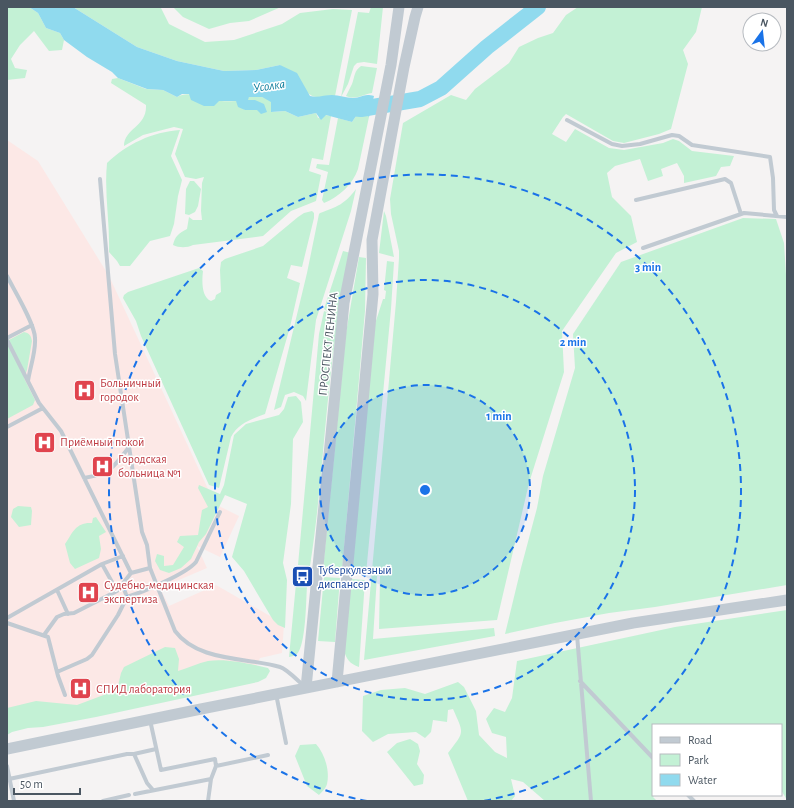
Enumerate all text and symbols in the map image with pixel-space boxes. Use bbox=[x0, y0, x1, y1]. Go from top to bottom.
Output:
north arrow bbox=[742, 12, 782, 52]
text: N bbox=[759, 17, 770, 29]
water label: Усолка bbox=[252, 78, 286, 95]
text: 3 min bbox=[635, 261, 661, 273]
street label: ПРОСПЕКТ ЛЕНИНА bbox=[317, 292, 339, 396]
text: 2 min bbox=[560, 336, 586, 348]
hospital icon: Больничный городок bbox=[71, 377, 97, 403]
place label: Больничный городок bbox=[100, 377, 161, 403]
text: 1 min bbox=[486, 410, 512, 422]
hospital icon: Приёмный покой bbox=[31, 429, 57, 455]
place label: Приёмный покой bbox=[60, 436, 144, 448]
hospital icon: Городская больница №1 bbox=[89, 453, 115, 479]
place label: Городская больница №1 bbox=[118, 453, 181, 479]
centre of rings bbox=[418, 483, 432, 497]
bus stop icon: Туберкулезный диспансер bbox=[290, 564, 316, 590]
place label: Туберкулезный диспансер bbox=[318, 564, 392, 590]
hospital icon: Судебно-медицинская экспертиза bbox=[76, 579, 102, 605]
place label: Судебно-медицинская экспертиза bbox=[104, 579, 214, 605]
hospital icon: СПИД лаборатория bbox=[67, 676, 93, 702]
place label: СПИД лаборатория bbox=[96, 683, 191, 695]
legend bbox=[652, 724, 782, 796]
text: Road bbox=[688, 734, 712, 746]
text: Park bbox=[688, 754, 709, 766]
scale bar bbox=[14, 770, 80, 796]
text: Water bbox=[688, 774, 717, 786]
text: 50 m bbox=[20, 778, 43, 790]

